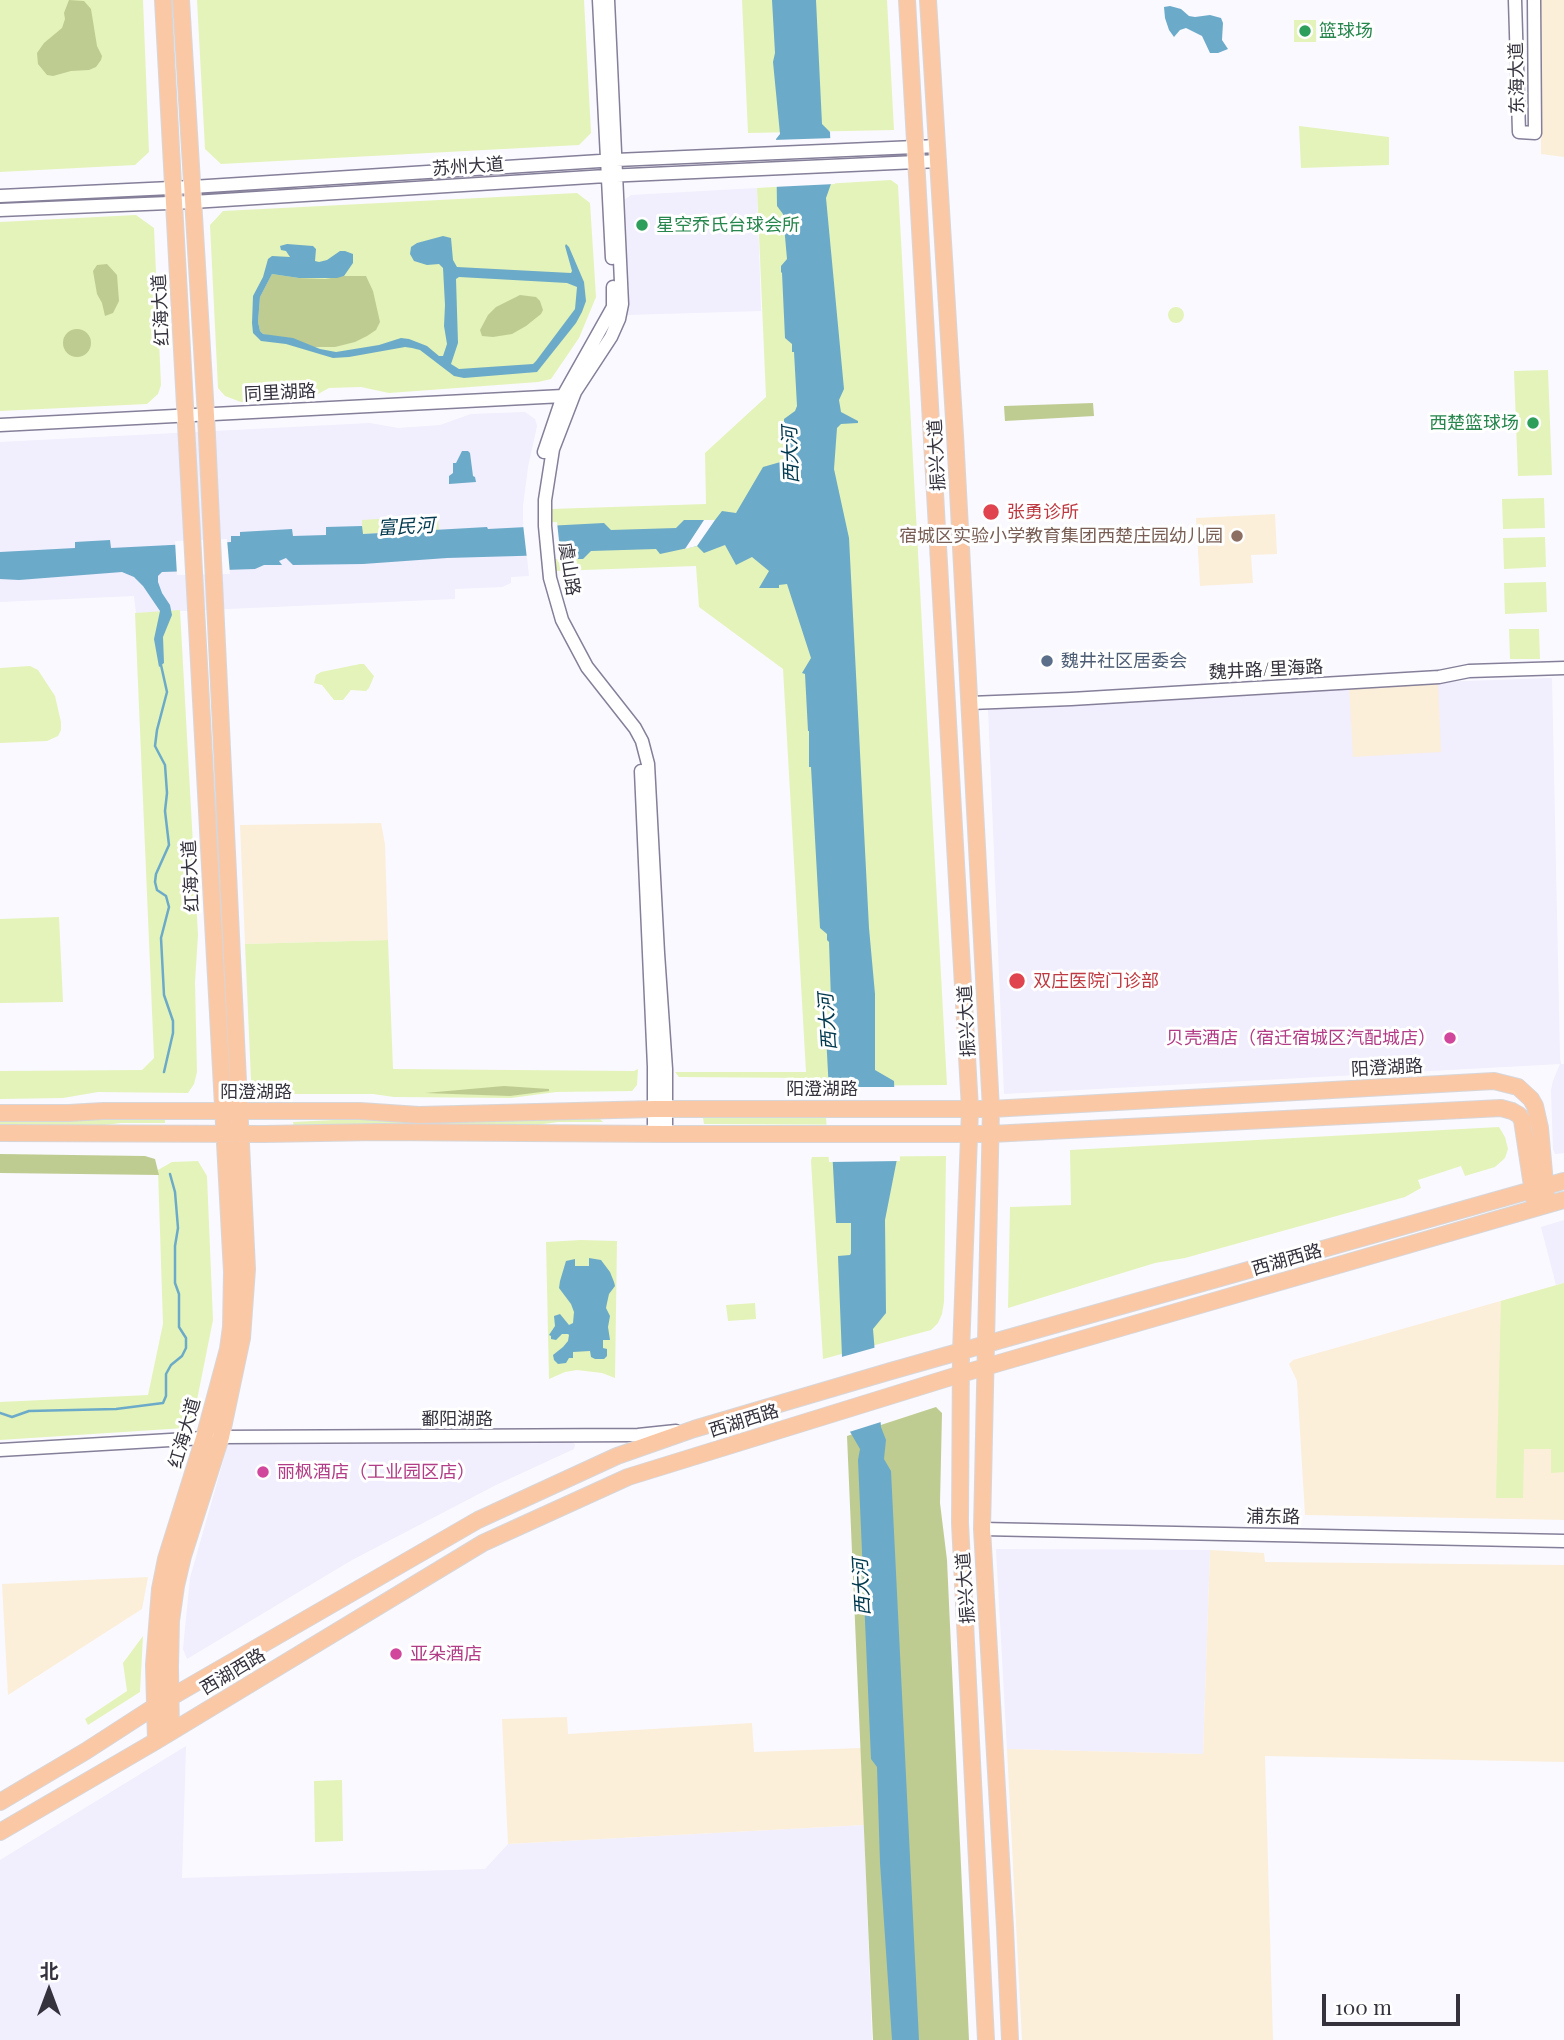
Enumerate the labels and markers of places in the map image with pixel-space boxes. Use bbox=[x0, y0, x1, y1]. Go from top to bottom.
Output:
place label: 篮球场 bbox=[1319, 20, 1373, 42]
marker: 篮球场 bbox=[1297, 23, 1313, 39]
place label: 星空乔氏台球会所 bbox=[656, 214, 800, 236]
marker: 星空乔氏台球会所 bbox=[634, 217, 650, 233]
place label: 西楚篮球场 bbox=[1429, 412, 1519, 434]
marker: 西楚篮球场 bbox=[1525, 415, 1541, 431]
place label: 张勇诊所 bbox=[1007, 501, 1079, 523]
marker: 张勇诊所 bbox=[981, 502, 1001, 522]
place label: 宿城区实验小学教育集团西楚庄园幼儿园 bbox=[899, 525, 1223, 547]
marker: 宿城区实验小学教育集团西楚庄园幼儿园 bbox=[1229, 528, 1245, 544]
place label: 魏井社区居委会 bbox=[1061, 650, 1187, 672]
marker: 魏井社区居委会 bbox=[1039, 653, 1055, 669]
place label: 双庄医院门诊部 bbox=[1033, 970, 1159, 992]
marker: 双庄医院门诊部 bbox=[1007, 971, 1027, 991]
place label: 贝壳酒店（宿迁宿城区汽配城店） bbox=[1166, 1027, 1436, 1049]
marker: 贝壳酒店（宿迁宿城区汽配城店） bbox=[1442, 1030, 1458, 1046]
place label: 丽枫酒店（工业园区店） bbox=[277, 1461, 475, 1483]
marker: 丽枫酒店（工业园区店） bbox=[255, 1464, 271, 1480]
place label: 亚朵酒店 bbox=[410, 1643, 482, 1665]
marker: 亚朵酒店 bbox=[388, 1646, 404, 1662]

